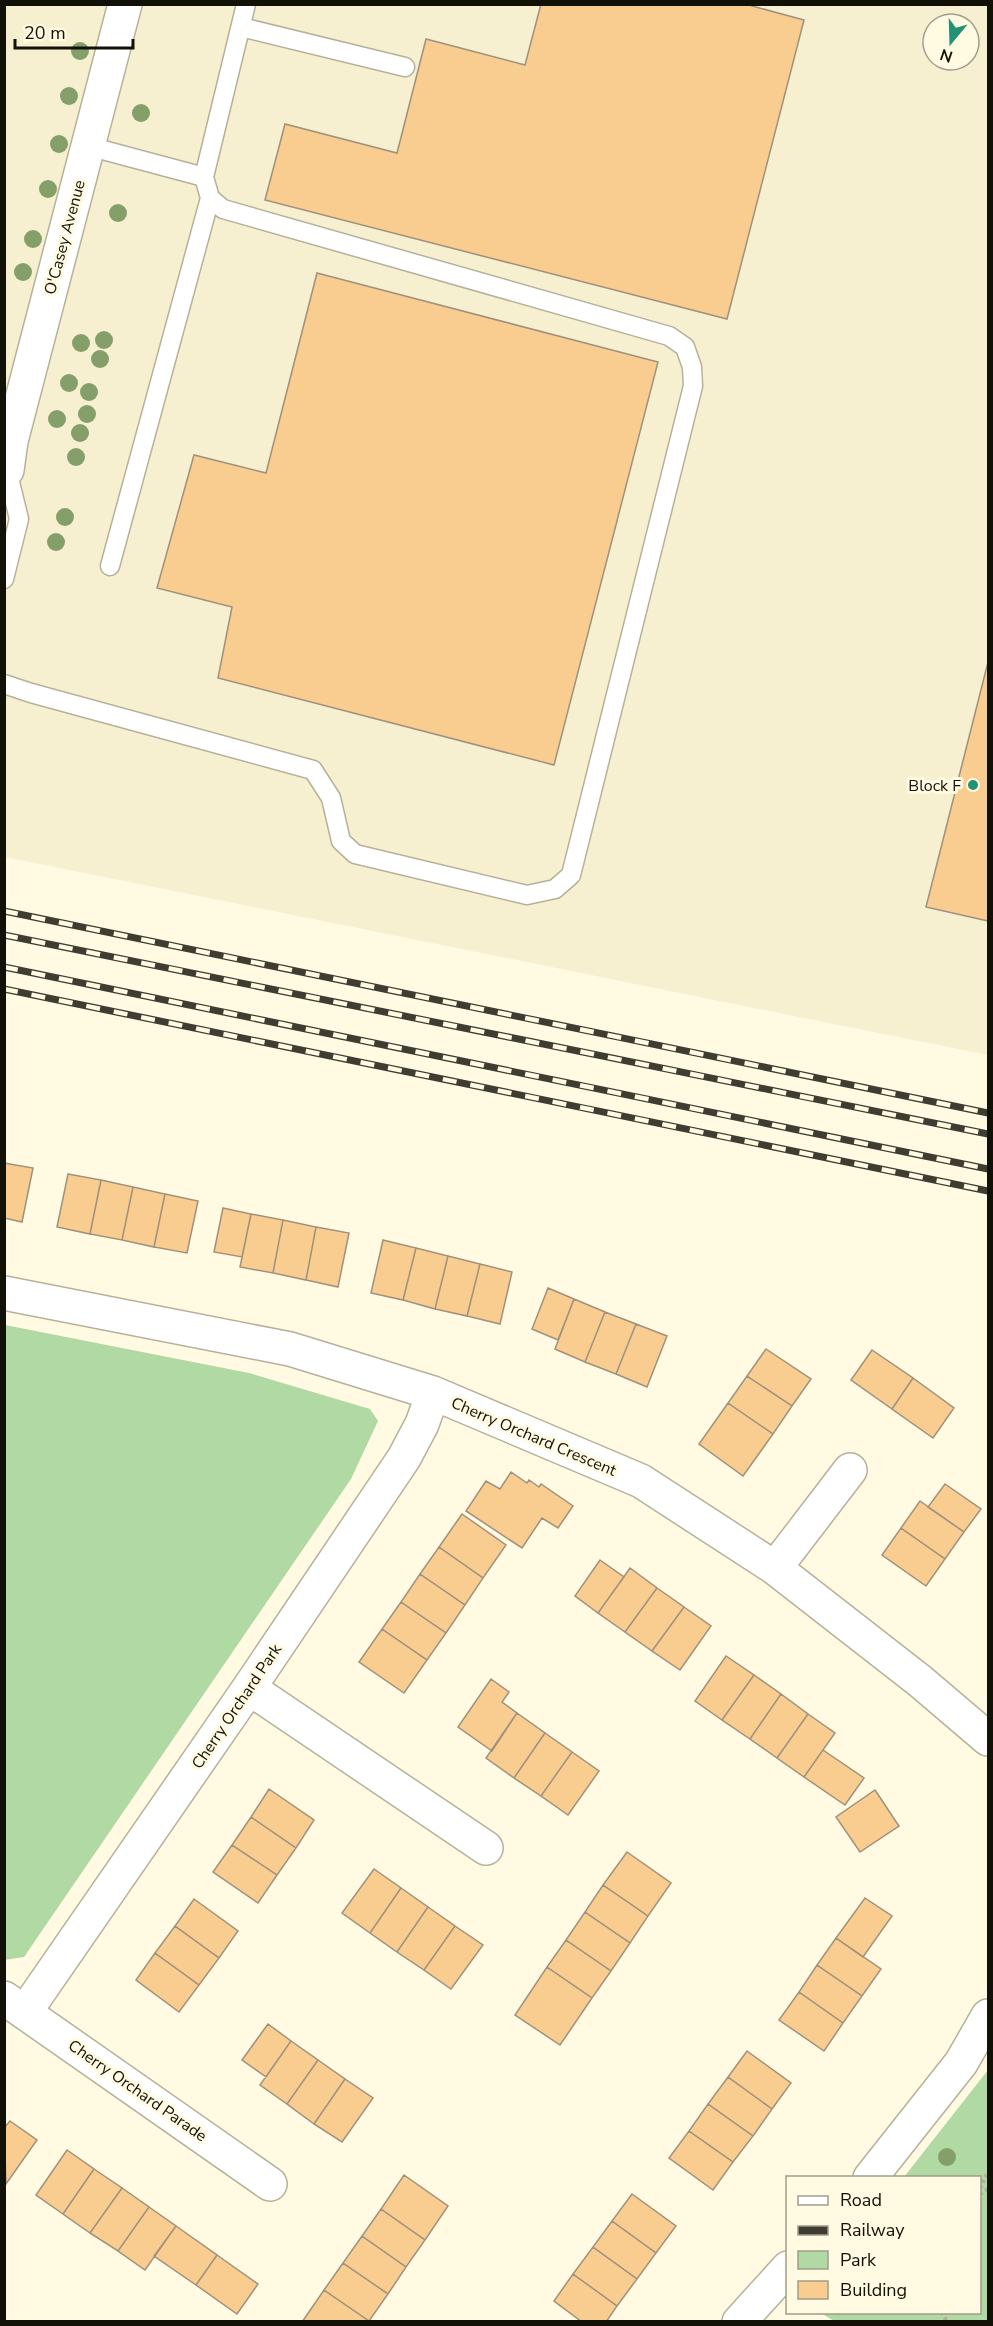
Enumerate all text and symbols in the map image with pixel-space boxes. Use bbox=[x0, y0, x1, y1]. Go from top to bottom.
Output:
scale bar bbox=[15, 12, 134, 50]
north arrow bbox=[921, 12, 981, 72]
text: 20 m bbox=[24, 21, 66, 45]
text: N bbox=[937, 43, 956, 68]
street label: O'Casey Avenue bbox=[39, 178, 91, 297]
place label: Block F bbox=[908, 775, 961, 797]
marker: Block F bbox=[966, 778, 980, 792]
street label: Cherry Orchard Crescent bbox=[448, 1392, 620, 1482]
street label: Cherry Orchard Park bbox=[187, 1639, 287, 1773]
street label: Cherry Orchard Parade bbox=[64, 2035, 211, 2147]
legend bbox=[786, 2176, 981, 2314]
text: Road bbox=[840, 2188, 882, 2212]
text: Railway bbox=[840, 2218, 905, 2242]
text: Park bbox=[840, 2248, 877, 2272]
text: Building bbox=[840, 2278, 907, 2302]

